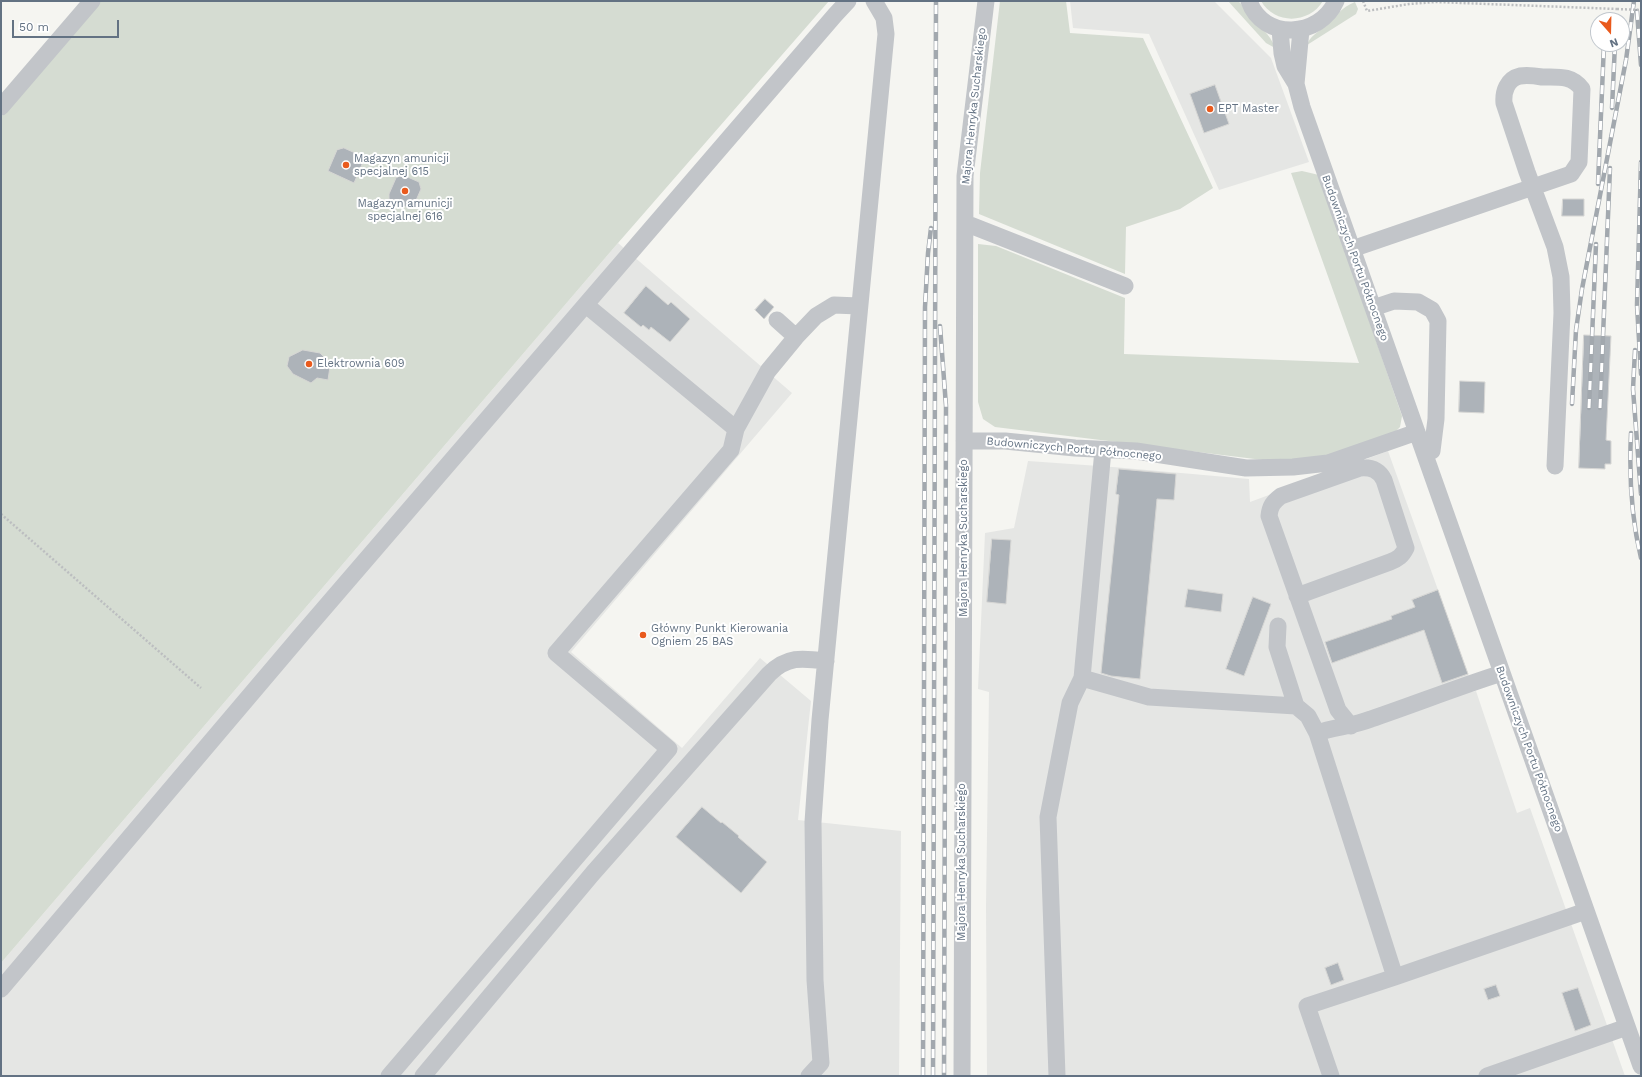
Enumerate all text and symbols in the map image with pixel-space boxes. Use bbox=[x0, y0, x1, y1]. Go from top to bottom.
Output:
scale bar bbox=[14, 12, 121, 38]
north arrow bbox=[1590, 12, 1630, 52]
text: 50 m bbox=[19, 20, 49, 34]
street label: Majora Henryka Sucharskiego bbox=[959, 27, 989, 185]
text: N bbox=[1608, 35, 1620, 50]
place label: EPT Master bbox=[1218, 102, 1279, 116]
marker: EPT Master bbox=[1205, 104, 1215, 114]
place label: Magazyn amunicji specjalnej 615 bbox=[354, 152, 449, 178]
marker: Magazyn amunicji specjalnej 615 bbox=[341, 160, 351, 170]
street label: Budowniczych Portu Północnego bbox=[1319, 173, 1391, 343]
marker: Magazyn amunicji specjalnej 616 bbox=[400, 186, 410, 196]
place label: Magazyn amunicji specjalnej 616 bbox=[358, 197, 452, 223]
place label: Elektrownia 609 bbox=[317, 357, 405, 371]
marker: Elektrownia 609 bbox=[304, 359, 314, 369]
street label: Budowniczych Portu Północnego bbox=[986, 435, 1162, 463]
street label: Majora Henryka Sucharskiego bbox=[957, 459, 971, 617]
place label: Główny Punkt Kierowania Ogniem 25 BAS bbox=[651, 622, 788, 648]
marker: Główny Punkt Kierowania Ogniem 25 BAS bbox=[638, 630, 648, 640]
street label: Budowniczych Portu Północnego bbox=[1493, 664, 1565, 834]
street label: Majora Henryka Sucharskiego bbox=[955, 783, 969, 941]

